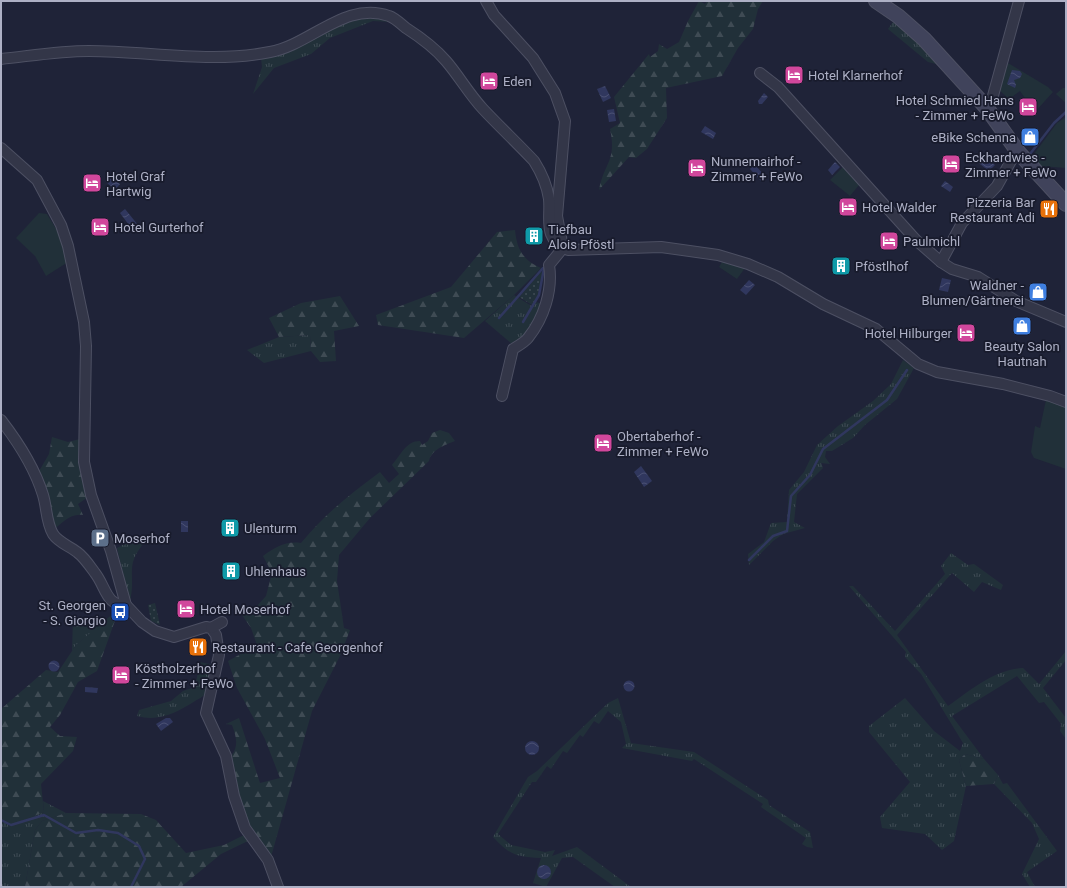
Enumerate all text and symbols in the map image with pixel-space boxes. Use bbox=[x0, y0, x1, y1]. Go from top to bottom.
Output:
hotel icon: Hotel Klarnerhof bbox=[783, 64, 805, 86]
place label: Hotel Klarnerhof bbox=[808, 68, 903, 83]
hotel icon: Eden bbox=[478, 70, 500, 92]
place label: Eden bbox=[503, 74, 532, 89]
place label: Hotel Schmied Hans - Zimmer + FeWo bbox=[896, 93, 1014, 123]
hotel icon: Hotel Schmied Hans - Zimmer + FeWo bbox=[1017, 96, 1039, 118]
shop icon: eBike Schenna bbox=[1019, 126, 1041, 148]
place label: eBike Schenna bbox=[931, 130, 1016, 145]
place label: Eckhardwies - Zimmer + FeWo bbox=[965, 150, 1057, 180]
hotel icon: Eckhardwies - Zimmer + FeWo bbox=[940, 153, 962, 175]
place label: Nunnemairhof - Zimmer + FeWo bbox=[711, 154, 803, 184]
hotel icon: Nunnemairhof - Zimmer + FeWo bbox=[686, 157, 708, 179]
place label: Hotel Graf Hartwig bbox=[106, 169, 165, 199]
hotel icon: Hotel Graf Hartwig bbox=[81, 172, 103, 194]
place label: Pizzeria Bar Restaurant Adi bbox=[950, 195, 1036, 225]
hotel icon: Hotel Walder bbox=[837, 196, 859, 218]
restaurant icon: Pizzeria Bar Restaurant Adi bbox=[1038, 198, 1060, 220]
place label: Hotel Walder bbox=[862, 200, 937, 215]
hotel icon: Hotel Gurterhof bbox=[89, 216, 111, 238]
place label: Hotel Gurterhof bbox=[114, 220, 204, 235]
place label: Tiefbau Alois Pföstl bbox=[548, 222, 614, 252]
building icon: Tiefbau Alois Pföstl bbox=[523, 225, 545, 247]
hotel icon: Paulmichl bbox=[878, 230, 900, 252]
place label: Paulmichl bbox=[903, 234, 960, 249]
building icon: Pföstlhof bbox=[830, 255, 852, 277]
place label: Pföstlhof bbox=[855, 259, 909, 274]
place label: Waldner - Blumen/Gärtnerei bbox=[921, 278, 1024, 308]
shop icon: Waldner - Blumen/Gärtnerei bbox=[1027, 281, 1049, 303]
shop icon: Beauty Salon Hautnah bbox=[1011, 315, 1033, 337]
hotel icon: Hotel Hilburger bbox=[955, 322, 977, 344]
place label: Hotel Hilburger bbox=[865, 326, 953, 341]
place label: Beauty Salon Hautnah bbox=[984, 339, 1060, 369]
place label: Obertaberhof - Zimmer + FeWo bbox=[617, 429, 709, 459]
hotel icon: Obertaberhof - Zimmer + FeWo bbox=[592, 432, 614, 454]
building icon: Ulenturm bbox=[219, 517, 241, 539]
place label: Ulenturm bbox=[244, 521, 297, 536]
parking icon: Moserhof bbox=[89, 527, 111, 549]
place label: Moserhof bbox=[114, 531, 170, 546]
building icon: Uhlenhaus bbox=[220, 560, 242, 582]
place label: Uhlenhaus bbox=[245, 564, 306, 579]
place label: St. Georgen - S. Giorgio bbox=[39, 598, 106, 628]
hotel icon: Hotel Moserhof bbox=[175, 598, 197, 620]
bus stop icon: St. Georgen - S. Giorgio bbox=[109, 601, 131, 623]
place label: Hotel Moserhof bbox=[200, 602, 291, 617]
restaurant icon: Restaurant - Cafe Georgenhof bbox=[187, 636, 209, 658]
place label: Restaurant - Cafe Georgenhof bbox=[212, 640, 383, 655]
place label: Köstholzerhof - Zimmer + FeWo bbox=[135, 661, 233, 691]
hotel icon: Köstholzerhof - Zimmer + FeWo bbox=[110, 664, 132, 686]

